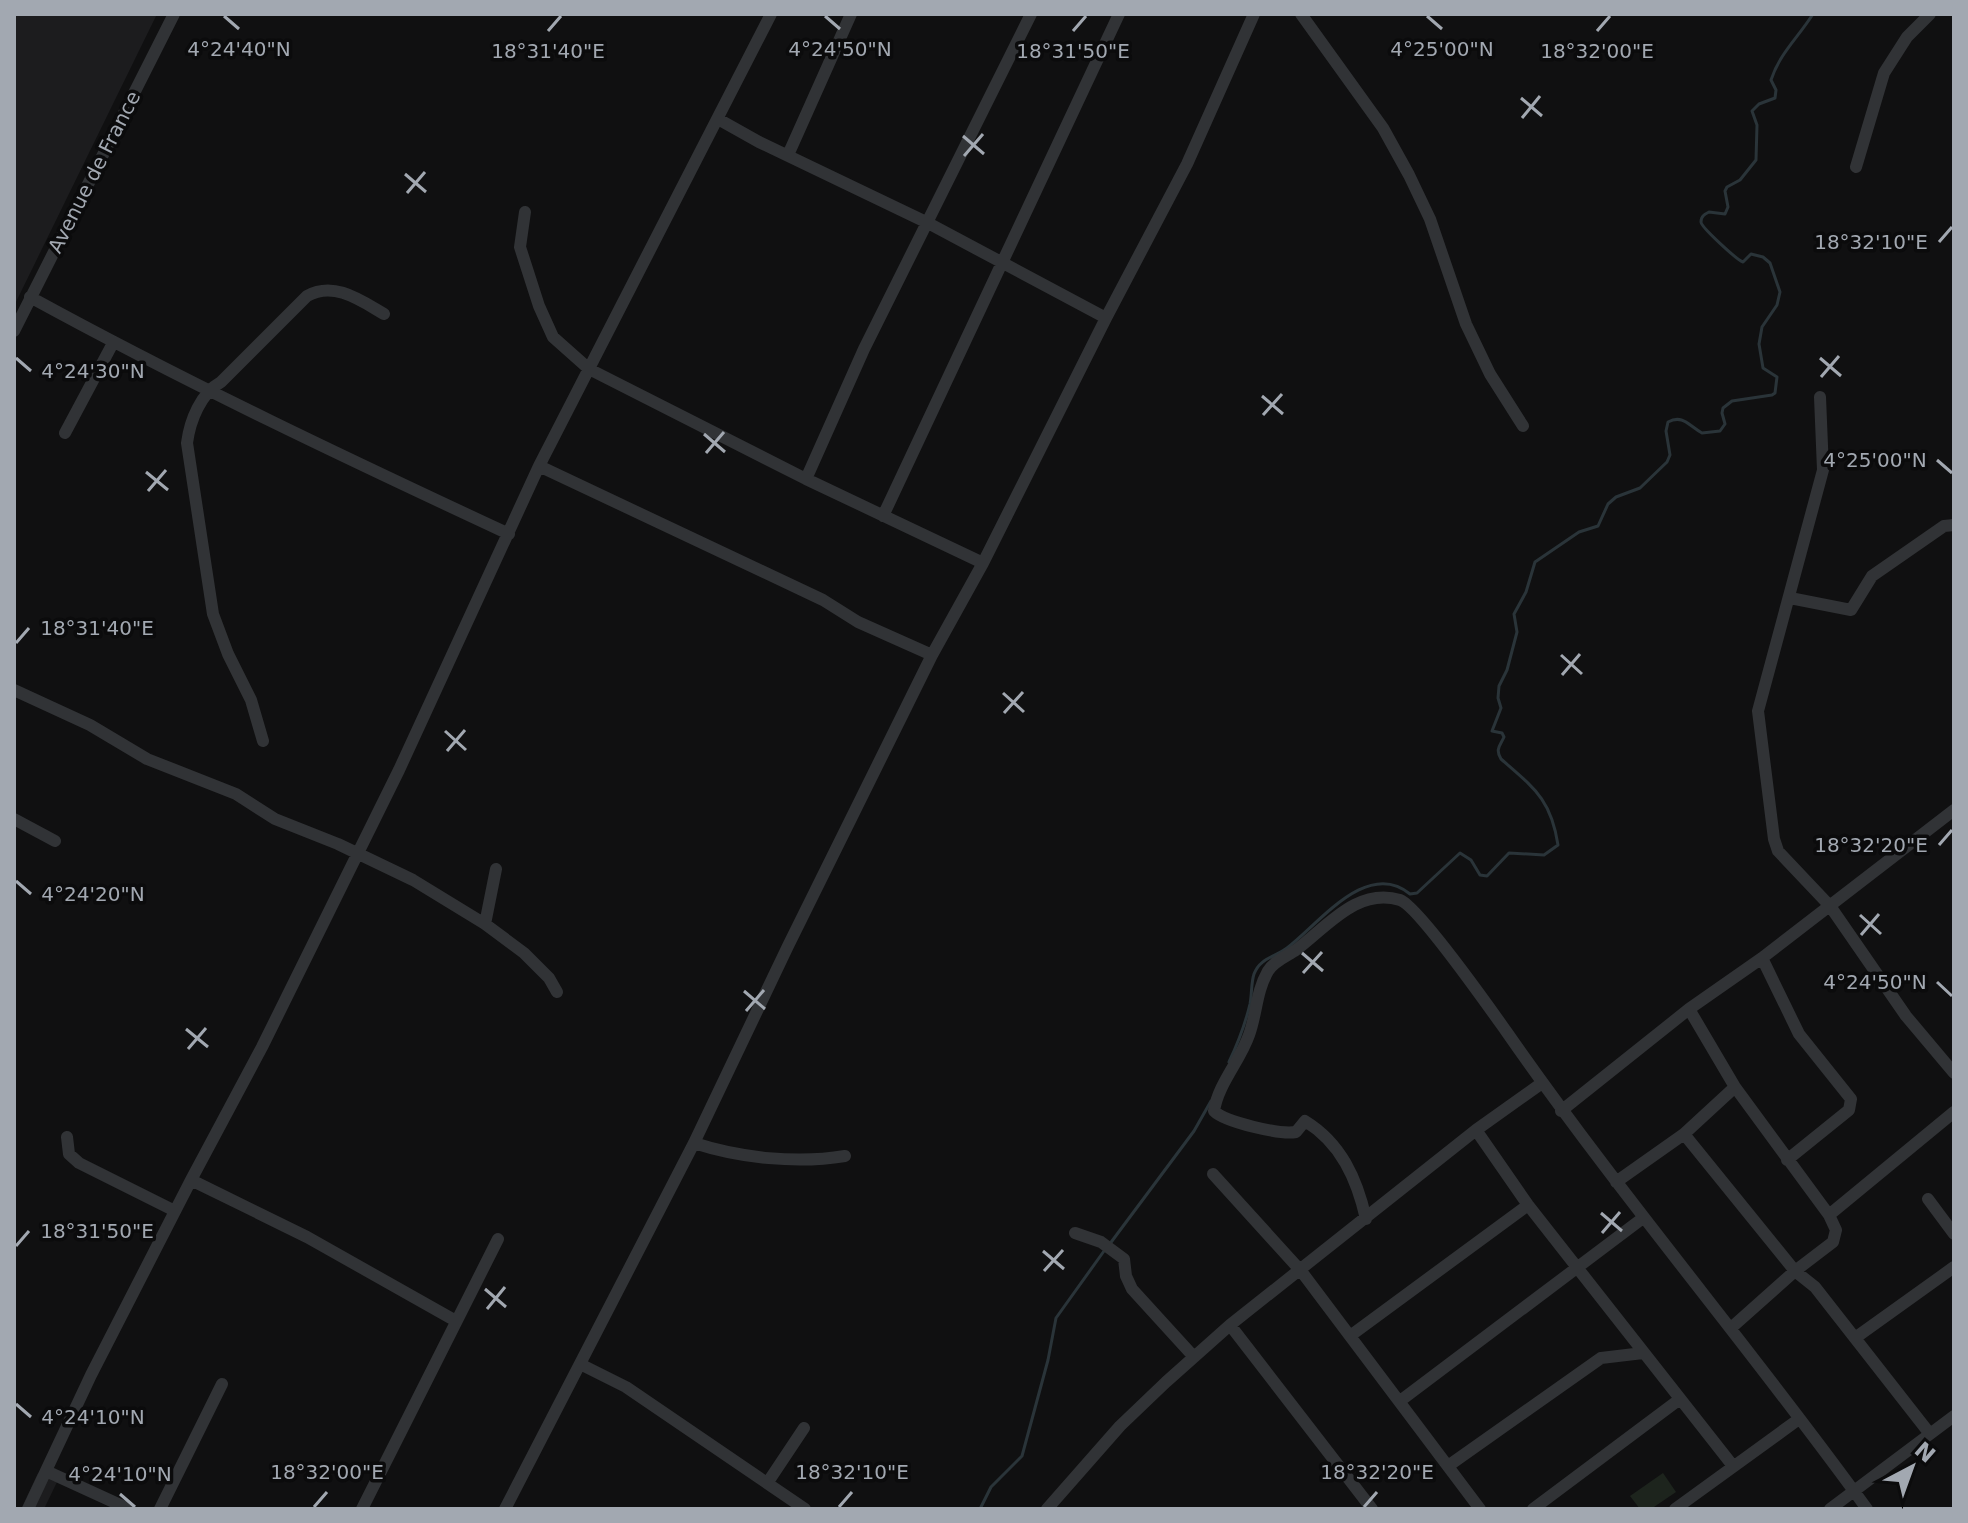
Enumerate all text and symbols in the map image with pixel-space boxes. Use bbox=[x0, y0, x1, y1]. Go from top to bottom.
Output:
text: 4°24'40"N bbox=[187, 37, 291, 61]
text: 4°24'50"N bbox=[788, 37, 892, 61]
text: 4°25'00"N bbox=[1390, 37, 1494, 61]
text: 18°31'40"E bbox=[491, 39, 605, 63]
text: 18°31'50"E bbox=[1016, 39, 1130, 63]
text: 18°32'00"E bbox=[1540, 39, 1654, 63]
street label: Avenue de France bbox=[43, 87, 145, 257]
text: 18°32'10"E bbox=[1814, 230, 1928, 254]
text: 4°24'30"N bbox=[41, 359, 145, 383]
text: 4°25'00"N bbox=[1823, 448, 1927, 472]
text: 18°31'40"E bbox=[40, 616, 154, 640]
text: 18°32'20"E bbox=[1814, 833, 1928, 857]
text: 4°24'20"N bbox=[41, 882, 145, 906]
text: 4°24'50"N bbox=[1823, 970, 1927, 994]
text: 18°31'50"E bbox=[40, 1219, 154, 1243]
text: 4°24'10"N bbox=[41, 1405, 145, 1429]
north arrow bbox=[1872, 1427, 1952, 1507]
text: N bbox=[1910, 1437, 1940, 1468]
text: 18°32'00"E bbox=[270, 1460, 384, 1484]
text: 18°32'10"E bbox=[795, 1460, 909, 1484]
text: 18°32'20"E bbox=[1320, 1460, 1434, 1484]
text: 4°24'10"N bbox=[68, 1462, 172, 1486]

